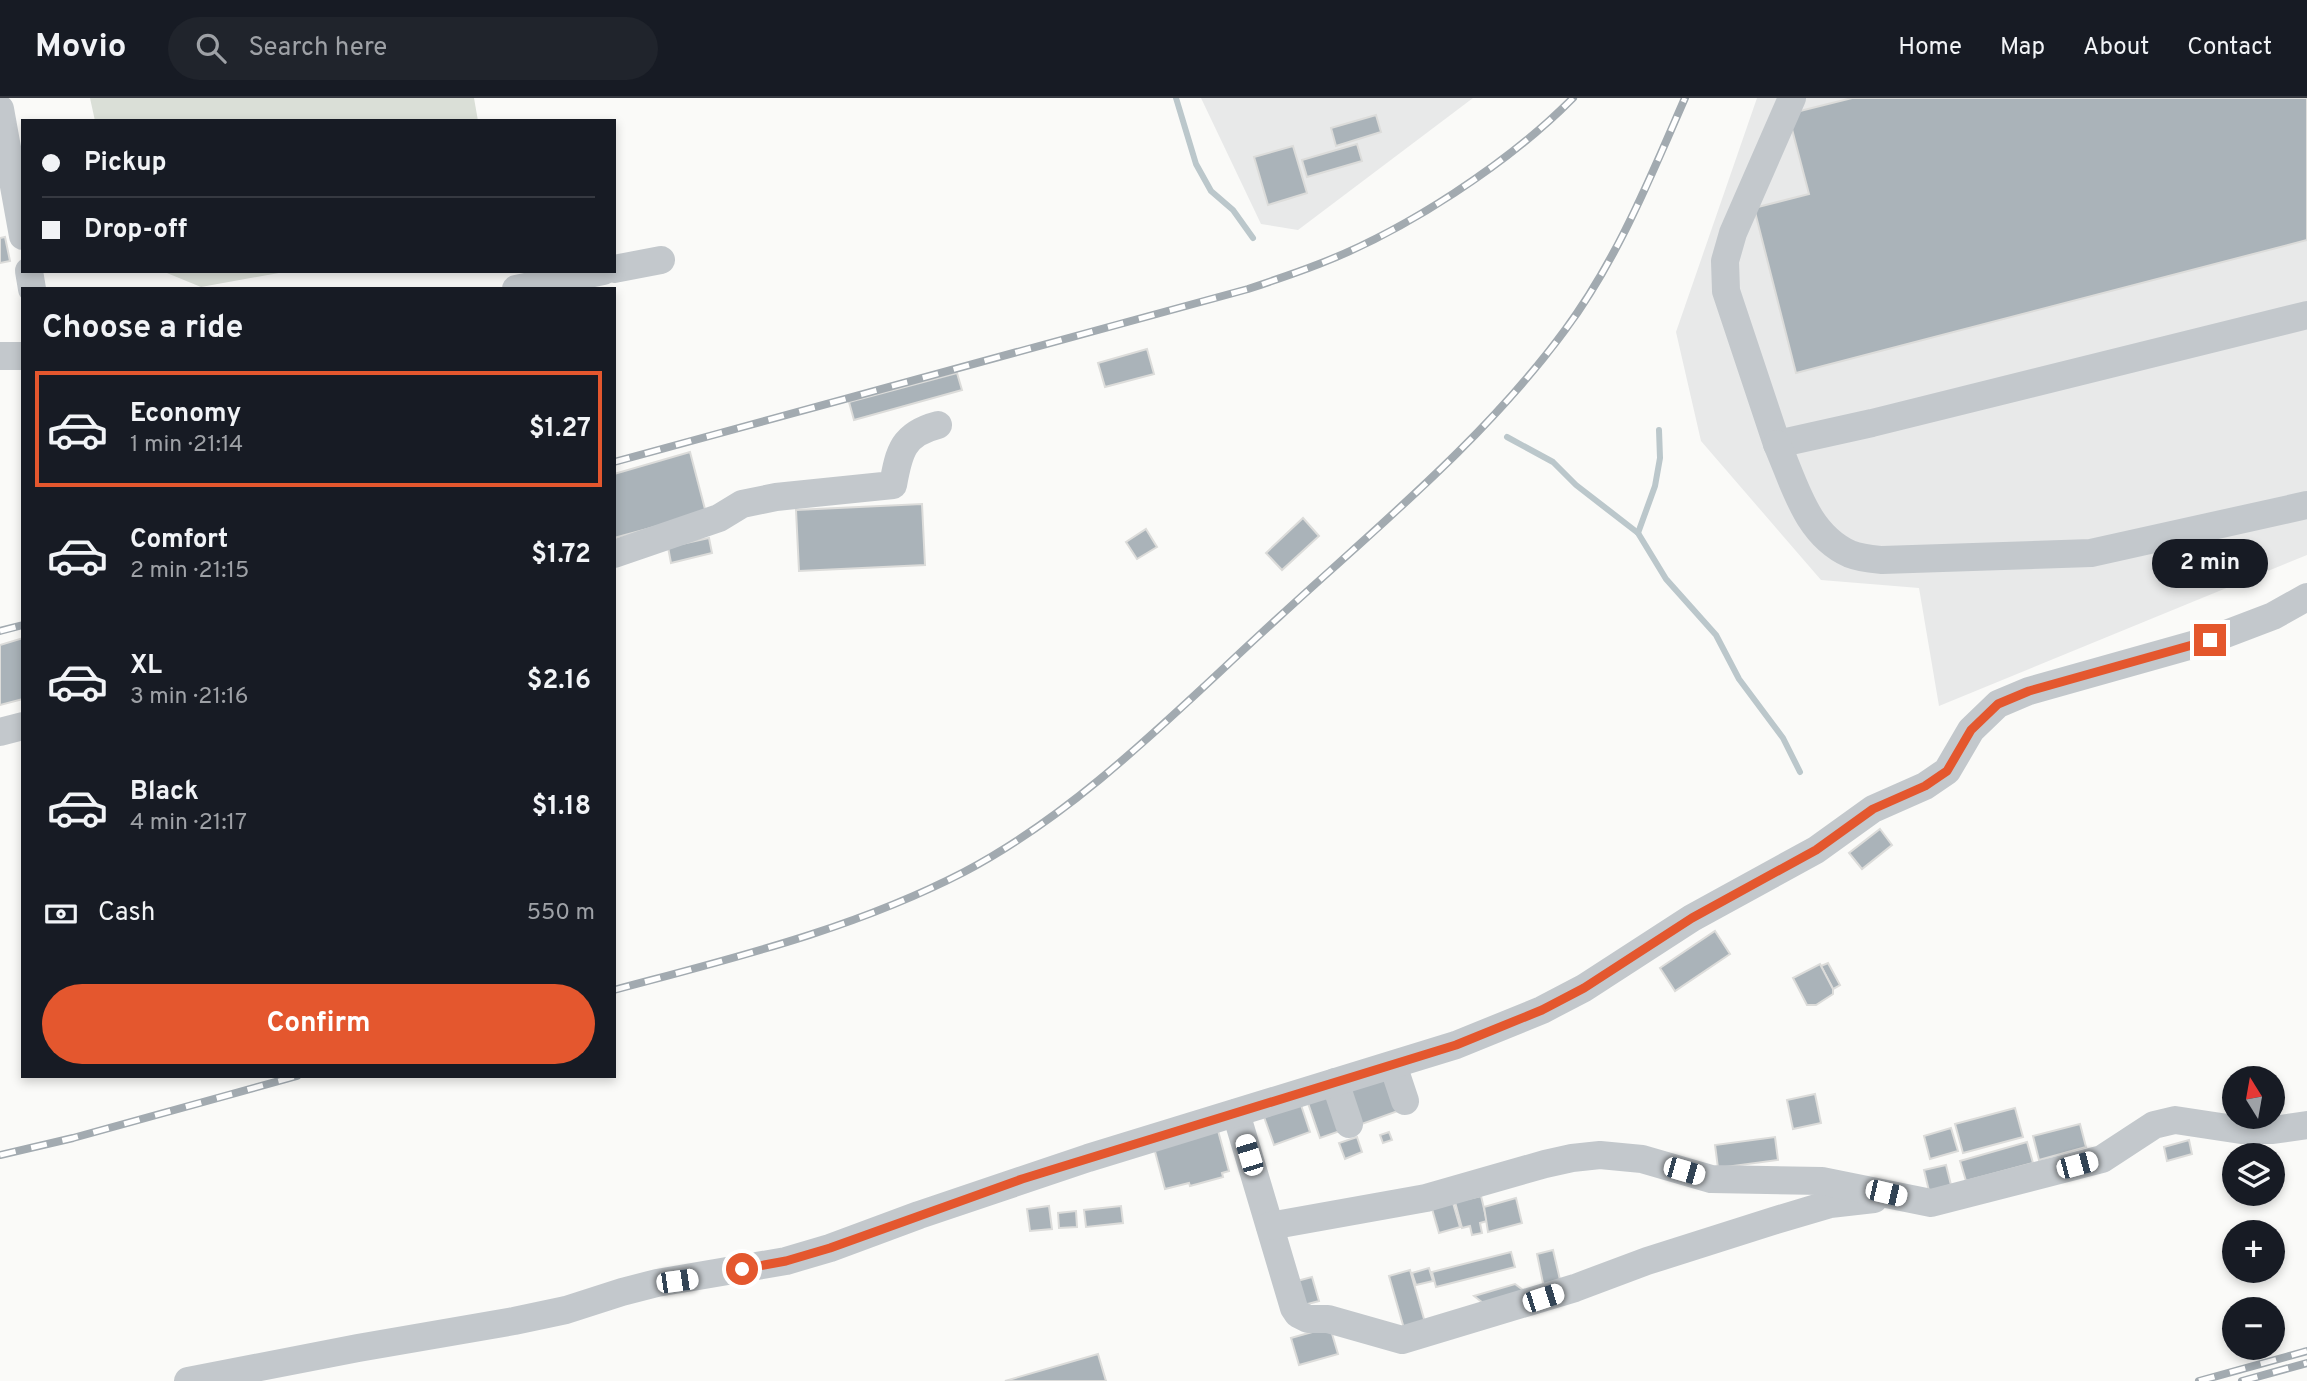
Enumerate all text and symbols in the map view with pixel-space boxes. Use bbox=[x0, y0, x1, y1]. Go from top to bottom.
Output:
search box bbox=[168, 17, 658, 80]
text: Movio bbox=[35, 27, 126, 69]
icon: search bbox=[192, 29, 230, 67]
text: Search here bbox=[248, 32, 387, 65]
text: Home bbox=[1898, 33, 1962, 63]
text: Map bbox=[2000, 33, 2045, 63]
text: About bbox=[2083, 33, 2149, 63]
text: Contact bbox=[2187, 33, 2272, 63]
text: Pickup bbox=[84, 147, 167, 180]
text: Drop-off bbox=[84, 214, 187, 247]
text: Choose a ride bbox=[42, 309, 243, 349]
icon: car bbox=[46, 398, 109, 461]
text: Economy bbox=[130, 398, 241, 431]
text: $1.27 bbox=[529, 413, 591, 446]
text: 1 min · 21:14 bbox=[130, 431, 243, 460]
icon: car bbox=[46, 524, 109, 587]
text: Comfort bbox=[130, 524, 228, 557]
callout: 2 min bbox=[2152, 538, 2268, 588]
text: $1.72 bbox=[531, 539, 591, 572]
text: 2 min bbox=[2180, 549, 2240, 578]
text: 2 min · 21:15 bbox=[130, 557, 249, 586]
route end bbox=[2194, 624, 2226, 656]
icon: car bbox=[46, 650, 109, 713]
text: XL bbox=[130, 650, 162, 683]
text: $2.16 bbox=[527, 665, 591, 698]
text: 3 min · 21:16 bbox=[130, 683, 248, 712]
icon: car bbox=[46, 776, 109, 839]
text: Black bbox=[130, 776, 199, 809]
text: $1.18 bbox=[532, 791, 591, 824]
text: 4 min · 21:17 bbox=[130, 809, 247, 838]
icon: cash bbox=[42, 895, 80, 933]
text: Cash bbox=[98, 897, 155, 930]
text: 550 m bbox=[527, 899, 595, 928]
button: Confirm bbox=[42, 984, 595, 1064]
north arrow bbox=[2222, 1066, 2286, 1129]
map controls bbox=[2222, 1066, 2285, 1360]
car bbox=[1233, 1132, 1266, 1178]
button: layers bbox=[2222, 1143, 2285, 1206]
car bbox=[2054, 1149, 2101, 1181]
car bbox=[1661, 1155, 1708, 1187]
car bbox=[1864, 1178, 1909, 1208]
button: + bbox=[2222, 1220, 2285, 1283]
route start bbox=[726, 1253, 758, 1285]
car bbox=[655, 1268, 700, 1294]
car bbox=[1520, 1282, 1567, 1314]
button: − bbox=[2222, 1297, 2285, 1360]

